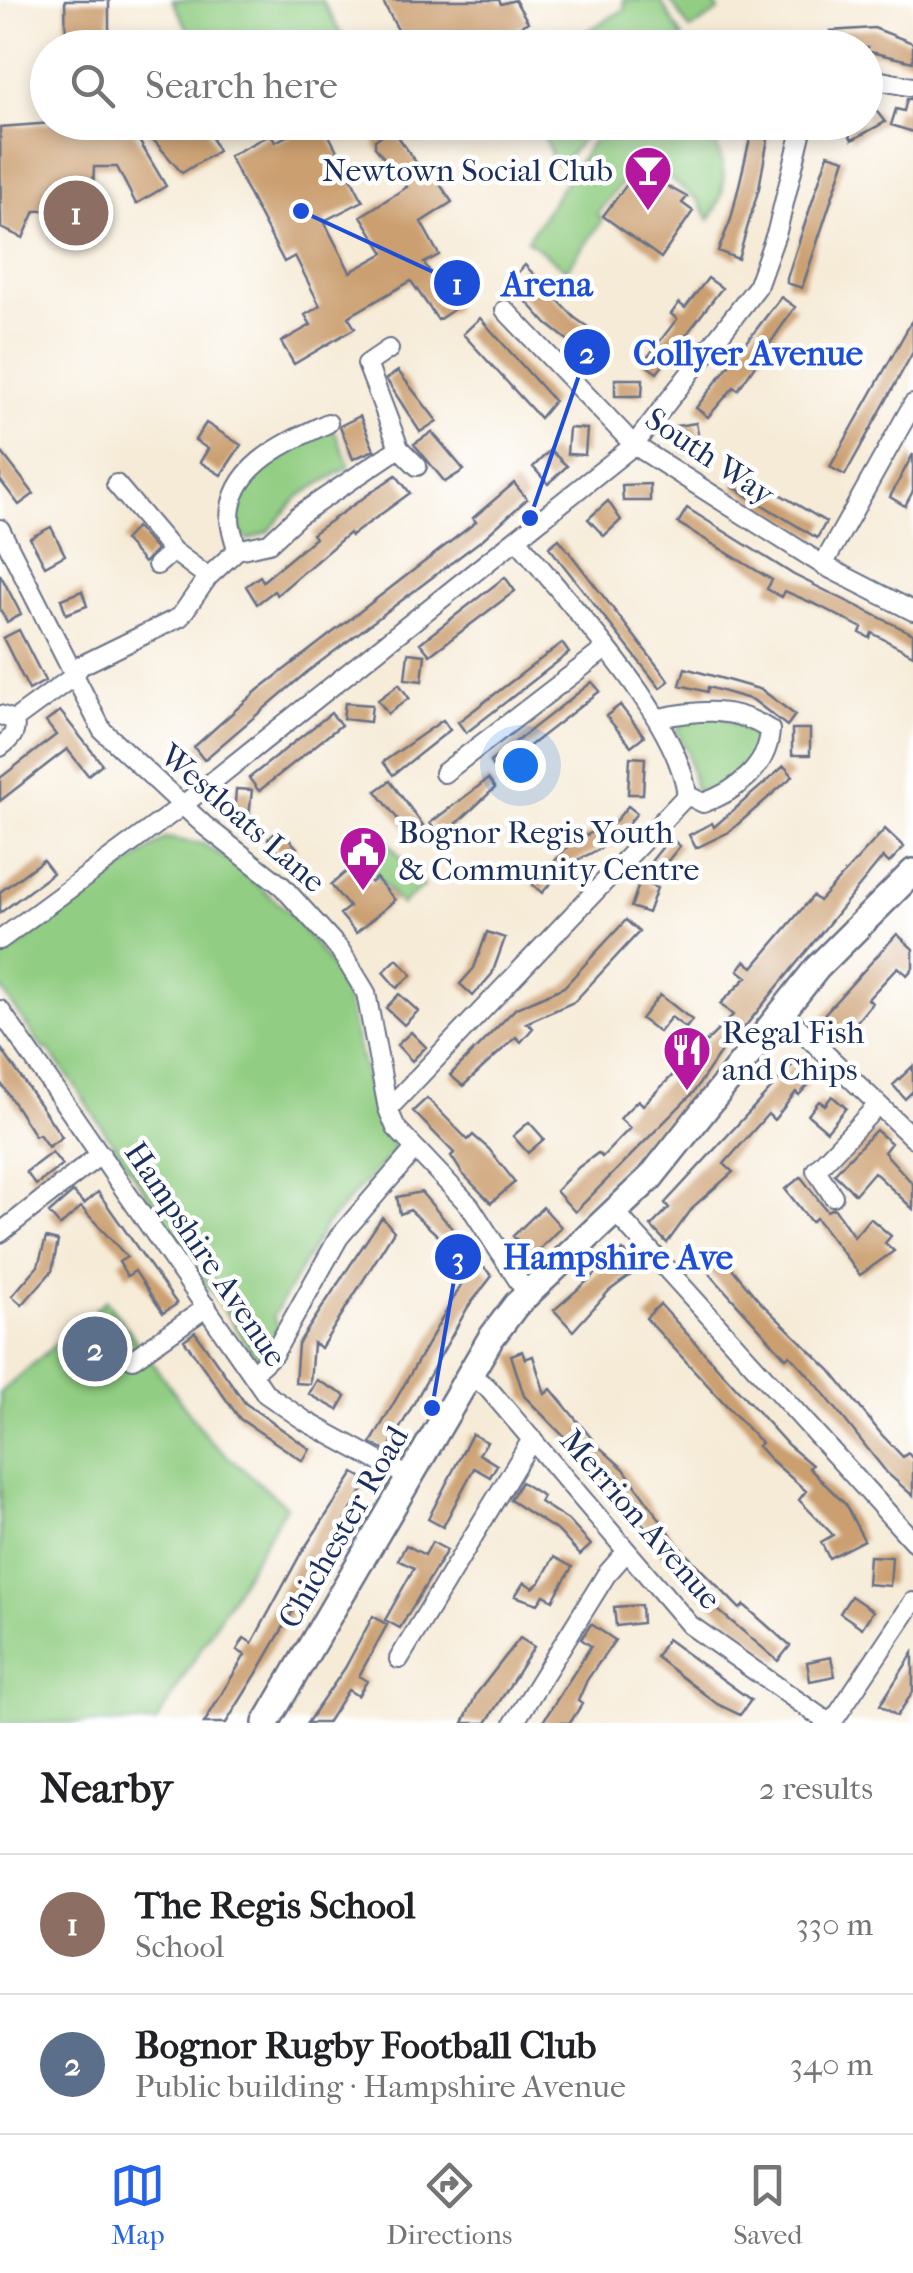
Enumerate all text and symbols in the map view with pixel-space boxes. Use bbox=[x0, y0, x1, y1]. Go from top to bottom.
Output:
search box bbox=[30, 30, 883, 140]
icon: search bbox=[65, 58, 120, 113]
text: Search here bbox=[145, 63, 338, 108]
bar icon: Newtown Social Club bbox=[622, 144, 674, 212]
place label: Newtown Social Club bbox=[322, 152, 613, 189]
pin: 1 bbox=[44, 176, 108, 250]
callout: Arena bbox=[432, 251, 613, 316]
text: Arena bbox=[499, 264, 593, 305]
text: 1 bbox=[452, 267, 462, 302]
callout: Collyer Avenue bbox=[562, 320, 883, 385]
text: Collyer Avenue bbox=[633, 333, 864, 374]
text: 2 bbox=[579, 336, 595, 371]
street label: South Way bbox=[638, 400, 782, 513]
street label: Westloats Lane bbox=[152, 736, 333, 900]
your location bbox=[495, 740, 546, 791]
place label: Bognor Regis Youth & Community Centre bbox=[398, 814, 699, 888]
public building icon: Bognor Regis Youth & Community Centre bbox=[337, 824, 389, 892]
place label: Regal Fish and Chips bbox=[722, 1014, 865, 1088]
restaurant icon: Regal Fish and Chips bbox=[661, 1024, 713, 1092]
street label: Hampshire Avenue bbox=[117, 1135, 294, 1374]
callout: Hampshire Ave bbox=[433, 1225, 753, 1290]
text: Hampshire Ave bbox=[503, 1237, 734, 1278]
text: 3 bbox=[452, 1241, 464, 1276]
pin: 2 bbox=[62, 1312, 128, 1386]
street label: Chichester Road bbox=[271, 1419, 417, 1635]
street label: Merrion Avenue bbox=[553, 1422, 729, 1617]
text: Nearby bbox=[40, 1764, 172, 1813]
text: 2 results bbox=[759, 1770, 873, 1807]
text: The Regis School bbox=[135, 1883, 415, 1928]
text: 1 bbox=[67, 1906, 78, 1943]
text: 330 m bbox=[796, 1906, 873, 1943]
text: School bbox=[135, 1928, 224, 1965]
text: Bognor Rugby Football Club bbox=[135, 2023, 597, 2068]
text: 2 bbox=[64, 2046, 81, 2083]
text: 340 m bbox=[790, 2046, 873, 2083]
text: Public building · Hampshire Avenue bbox=[135, 2068, 626, 2105]
tab: Map bbox=[110, 2158, 165, 2251]
tab: Directions bbox=[386, 2158, 512, 2251]
tab: Saved bbox=[733, 2158, 803, 2251]

